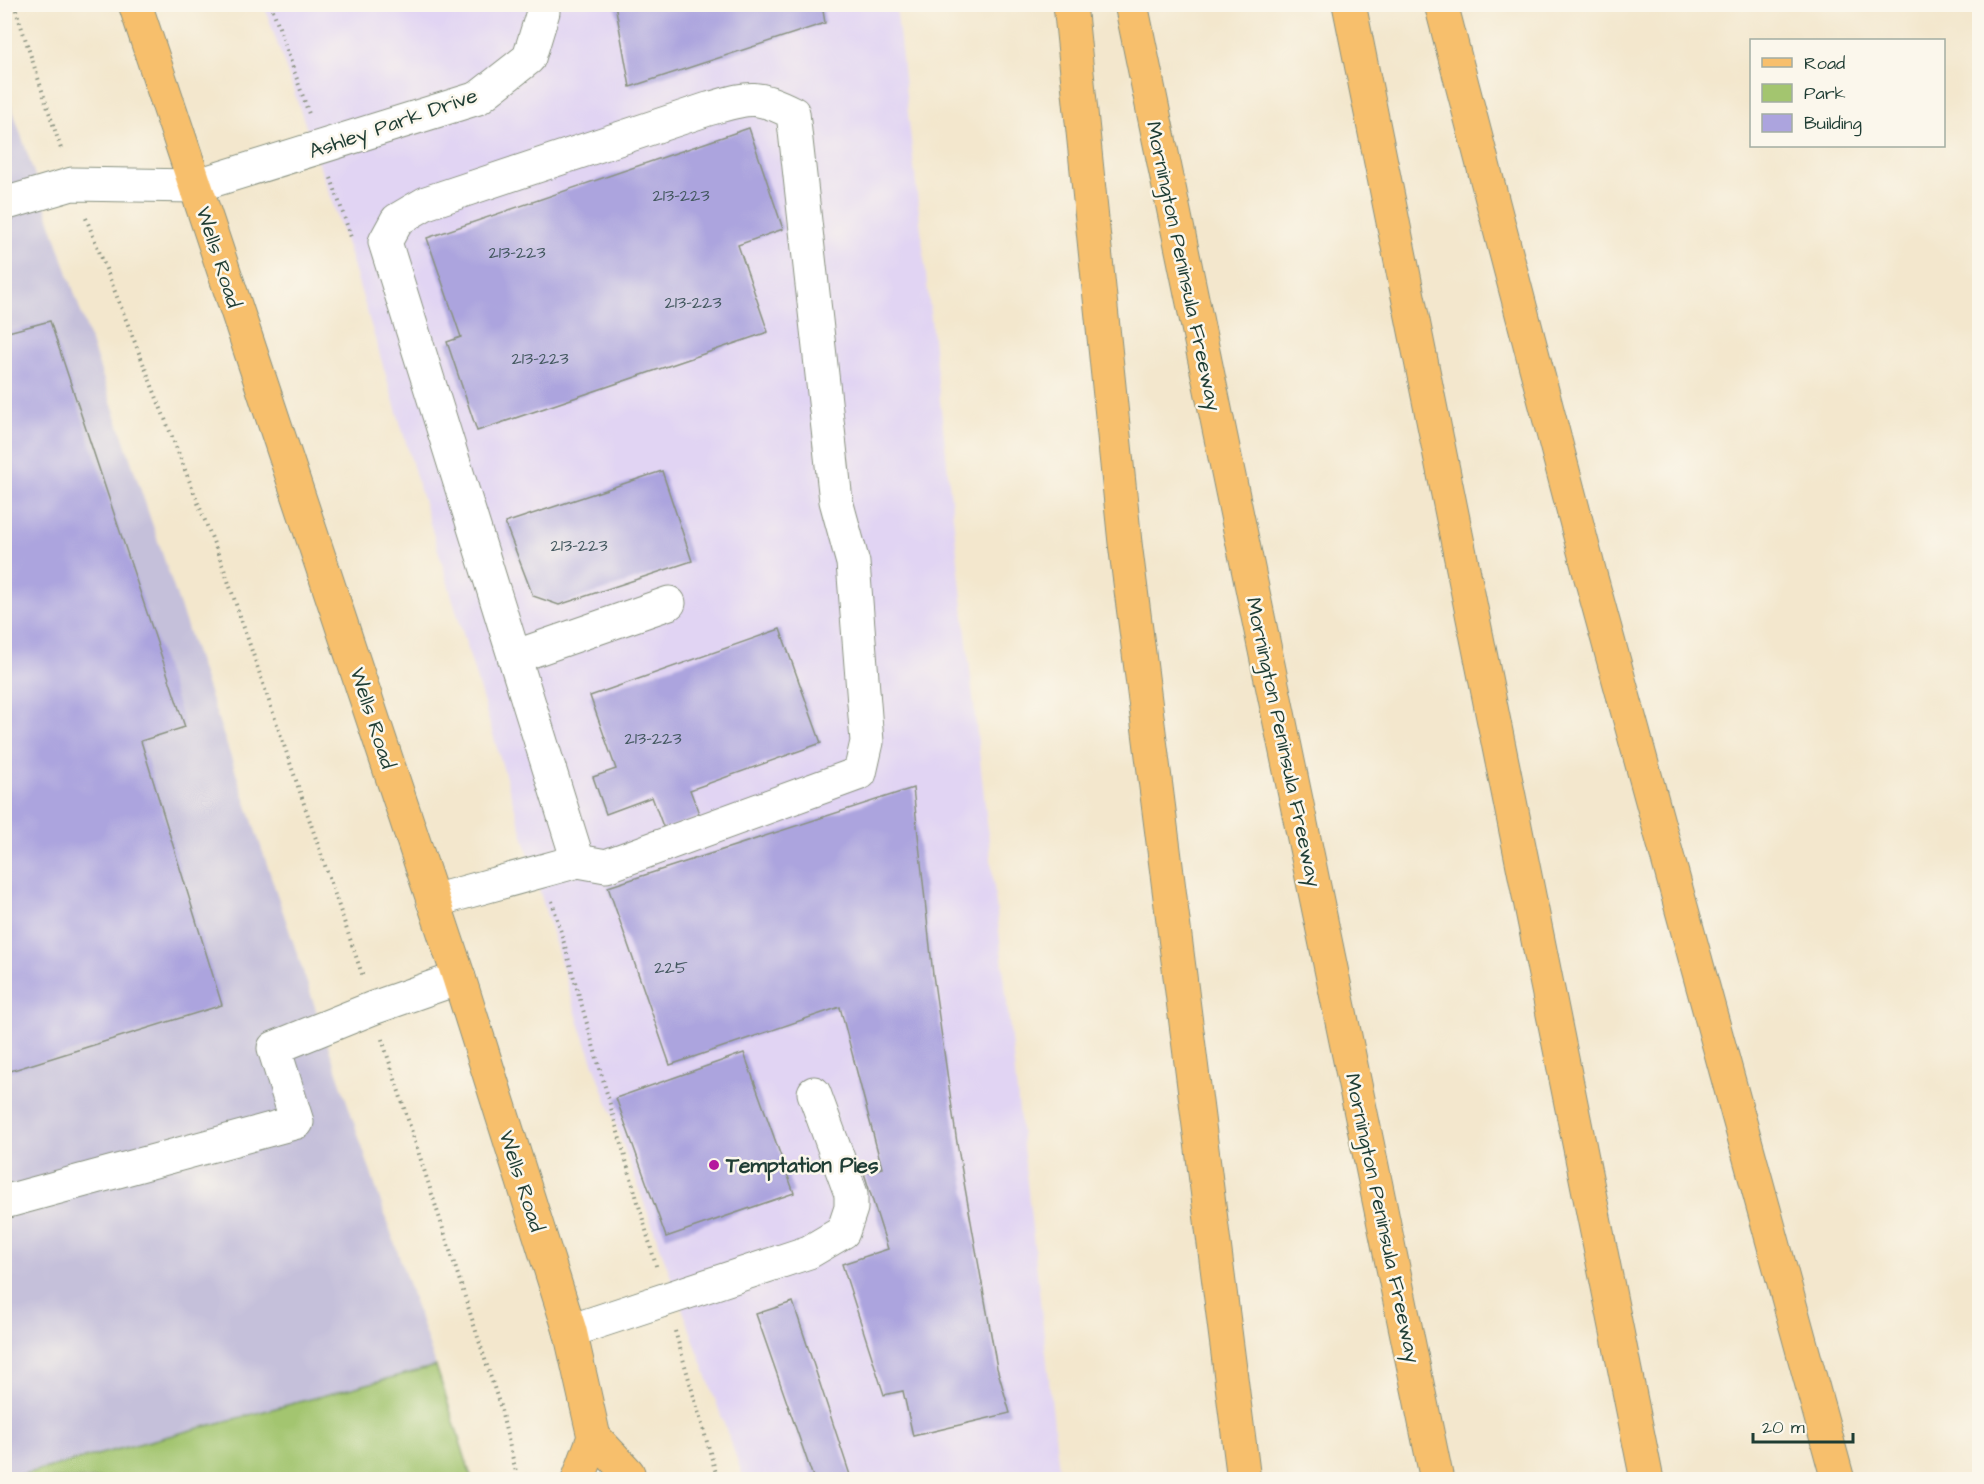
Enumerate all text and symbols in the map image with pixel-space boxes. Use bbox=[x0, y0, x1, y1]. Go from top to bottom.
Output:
legend bbox=[1750, 39, 1945, 147]
text: Road bbox=[1804, 51, 1845, 76]
street label: Ashley Park Drive bbox=[305, 81, 482, 168]
text: Park bbox=[1804, 81, 1846, 106]
text: Building bbox=[1804, 111, 1862, 137]
street label: Mornington Peninsula Freeway bbox=[1137, 119, 1229, 415]
house number: 213-223 bbox=[652, 183, 710, 208]
street label: Wells Road bbox=[189, 203, 249, 312]
house number: 213-223 bbox=[488, 240, 546, 265]
house number: 213-223 bbox=[664, 290, 722, 315]
house number: 213-223 bbox=[511, 346, 569, 371]
house number: 213-223 bbox=[550, 533, 608, 558]
street label: Mornington Peninsula Freeway bbox=[1237, 595, 1329, 891]
street label: Wells Road bbox=[343, 664, 403, 773]
house number: 213-223 bbox=[624, 726, 682, 751]
house number: 225 bbox=[654, 955, 688, 980]
street label: Mornington Peninsula Freeway bbox=[1336, 1071, 1428, 1367]
street label: Wells Road bbox=[492, 1127, 552, 1236]
place label: Temptation Pies bbox=[725, 1151, 879, 1181]
marker: Temptation Pies bbox=[707, 1158, 721, 1172]
scale bar bbox=[1753, 1406, 1854, 1444]
text: 20 m bbox=[1762, 1415, 1805, 1440]

